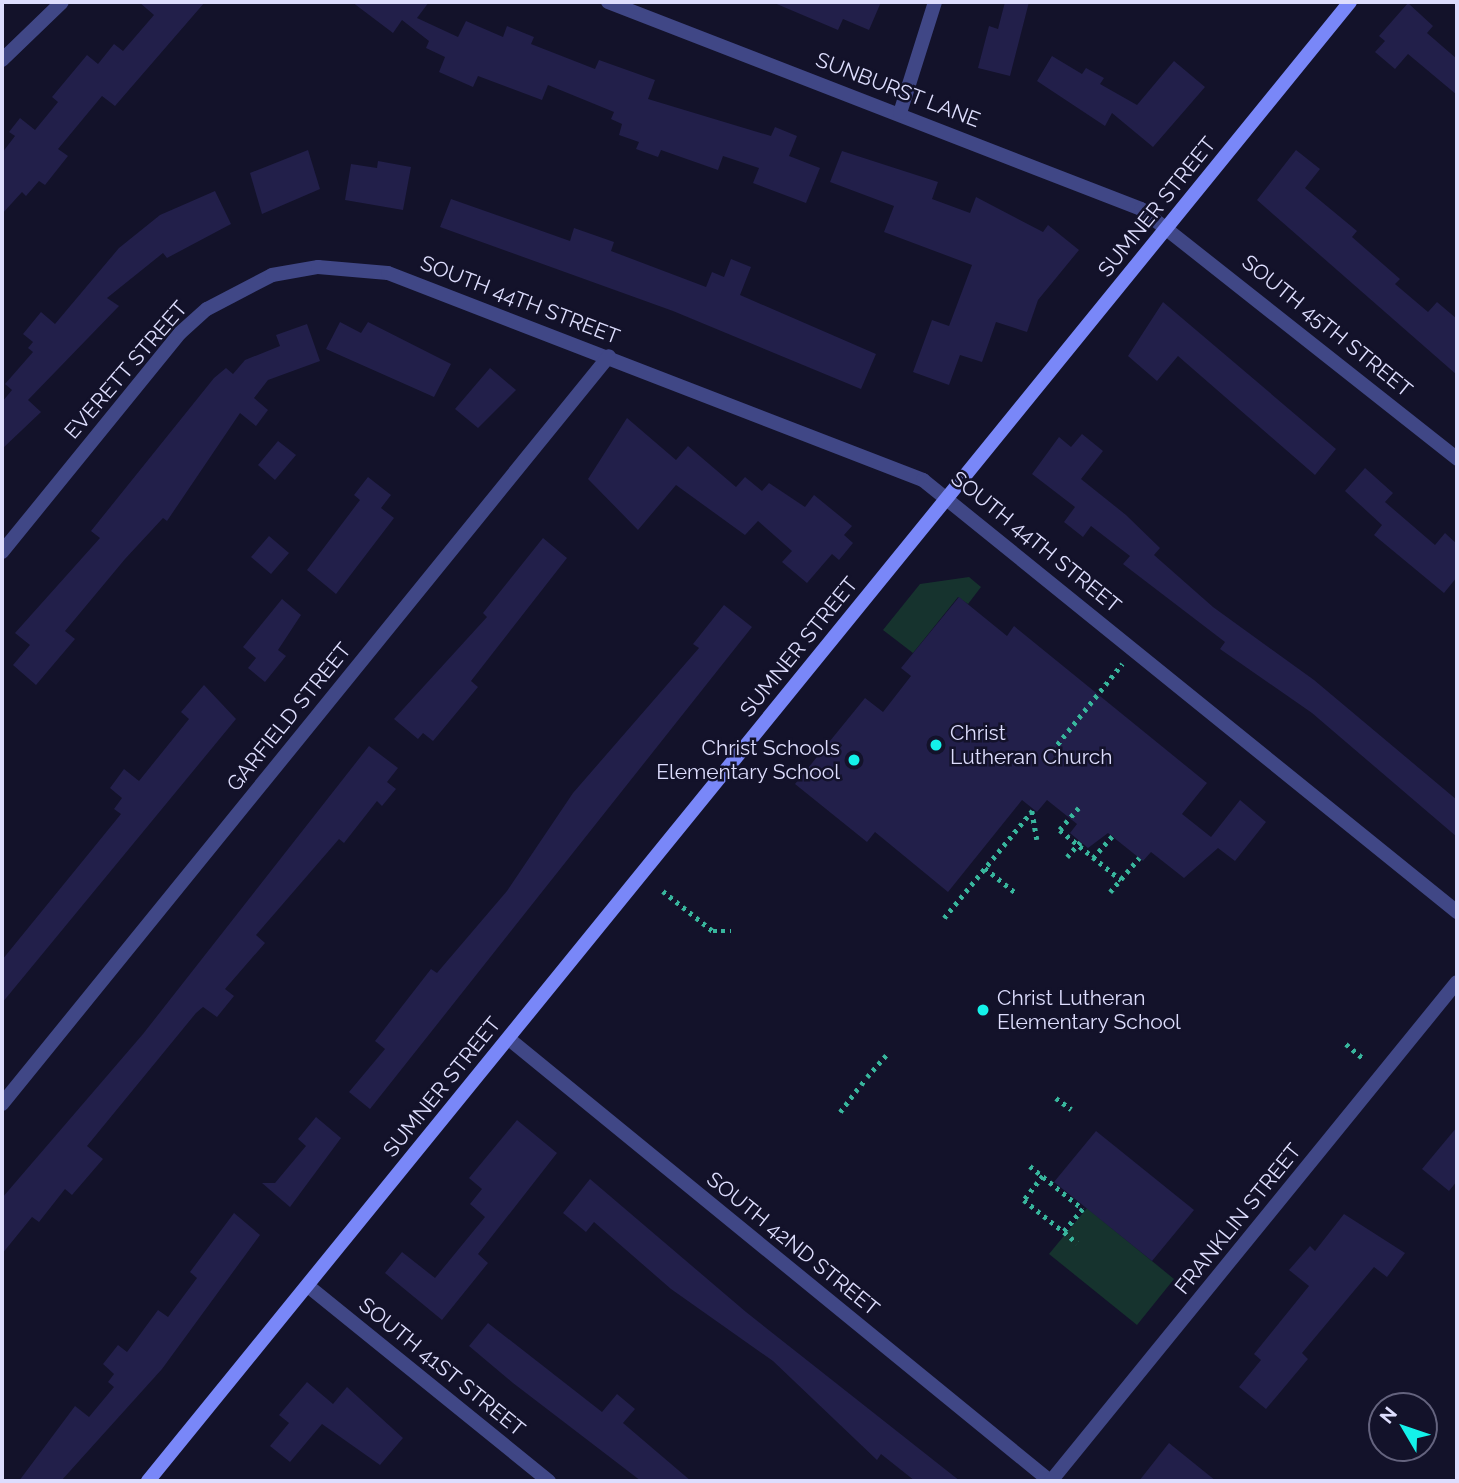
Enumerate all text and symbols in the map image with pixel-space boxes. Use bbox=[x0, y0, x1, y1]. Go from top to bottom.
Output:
street label: SUNBURST LANE bbox=[812, 47, 984, 133]
street label: SUMNER STREET bbox=[1093, 132, 1221, 282]
street label: SOUTH 44TH STREET bbox=[417, 250, 623, 350]
street label: SOUTH 45TH STREET bbox=[1237, 250, 1417, 402]
street label: EVERETT STREET bbox=[59, 296, 193, 444]
street label: SOUTH 44TH STREET bbox=[946, 466, 1126, 618]
street label: SUMNER STREET bbox=[735, 572, 863, 722]
street label: GARFIELD STREET bbox=[221, 638, 357, 796]
place label: Christ Lutheran Church bbox=[950, 720, 1113, 770]
place label: Christ Schools Elementary School bbox=[656, 735, 840, 785]
marker: Christ Lutheran Church bbox=[928, 737, 944, 753]
marker: Christ Schools Elementary School bbox=[846, 752, 862, 768]
place label: Christ Lutheran Elementary School bbox=[997, 985, 1181, 1035]
marker: Christ Lutheran Elementary School bbox=[975, 1002, 991, 1018]
street label: SUMNER STREET bbox=[378, 1012, 506, 1162]
street label: FRANKLIN STREET bbox=[1170, 1139, 1306, 1299]
street label: SOUTH 42ND STREET bbox=[702, 1167, 884, 1321]
street label: SOUTH 41ST STREET bbox=[354, 1292, 530, 1442]
north arrow bbox=[1368, 1392, 1438, 1462]
text: N bbox=[1375, 1402, 1401, 1428]

